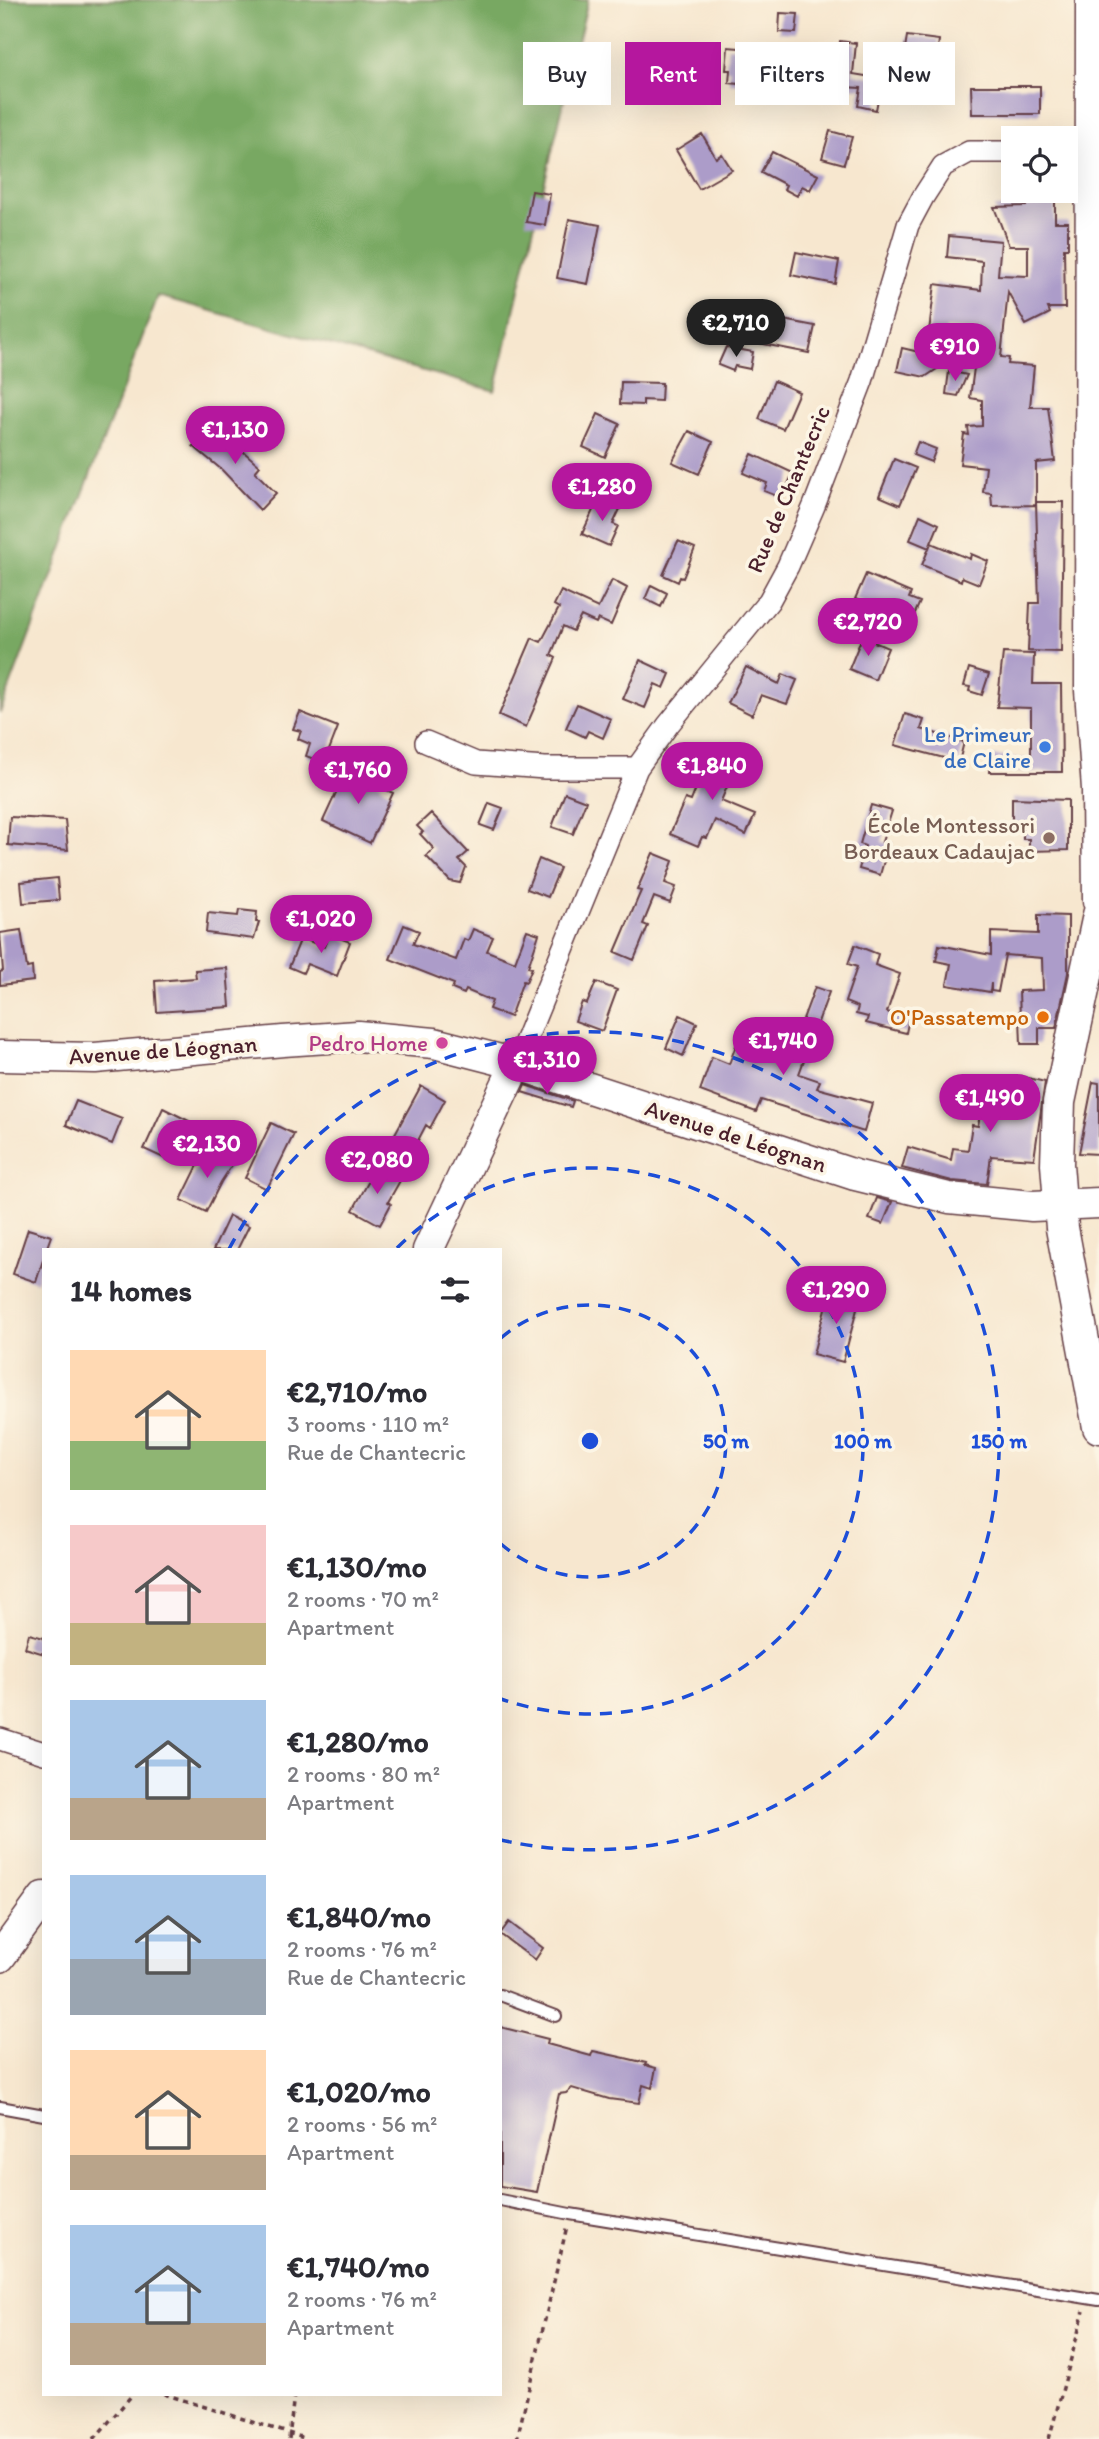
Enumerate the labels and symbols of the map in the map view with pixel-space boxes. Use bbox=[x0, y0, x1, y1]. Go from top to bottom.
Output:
pin: €2,710 bbox=[679, 300, 793, 359]
pin: €910 bbox=[914, 324, 996, 383]
street label: Rue de Chantecric bbox=[740, 401, 836, 577]
pin: €1,130 bbox=[178, 406, 292, 466]
pin: €1,280 bbox=[545, 463, 659, 523]
pin: €2,720 bbox=[811, 598, 925, 658]
place label: Le Primeur de Claire bbox=[924, 720, 1031, 774]
marker: Le Primeur de Claire bbox=[1037, 739, 1053, 755]
pin: €1,840 bbox=[655, 742, 769, 802]
pin: €1,760 bbox=[301, 746, 415, 806]
place label: École Montessori Bordeaux Cadaujac bbox=[844, 811, 1035, 865]
marker: École Montessori Bordeaux Cadaujac bbox=[1041, 830, 1057, 846]
pin: €1,020 bbox=[264, 895, 378, 955]
place label: O'Passatempo bbox=[890, 1003, 1029, 1031]
marker: O'Passatempo bbox=[1035, 1009, 1051, 1025]
pin: €1,740 bbox=[726, 1018, 840, 1077]
street label: Avenue de Léognan bbox=[68, 1029, 258, 1071]
place label: Pedro Home bbox=[308, 1029, 428, 1057]
marker: Pedro Home bbox=[434, 1035, 450, 1051]
pin: €1,310 bbox=[490, 1036, 604, 1096]
pin: €1,490 bbox=[933, 1074, 1047, 1134]
street label: Avenue de Léognan bbox=[642, 1093, 830, 1179]
pin: €2,130 bbox=[150, 1120, 264, 1180]
pin: €2,080 bbox=[320, 1136, 434, 1196]
pin: €1,290 bbox=[779, 1266, 893, 1326]
text: 50 m bbox=[703, 1428, 750, 1453]
text: 100 m bbox=[834, 1428, 892, 1453]
text: 150 m bbox=[971, 1428, 1027, 1453]
centre of rings bbox=[578, 1429, 602, 1453]

